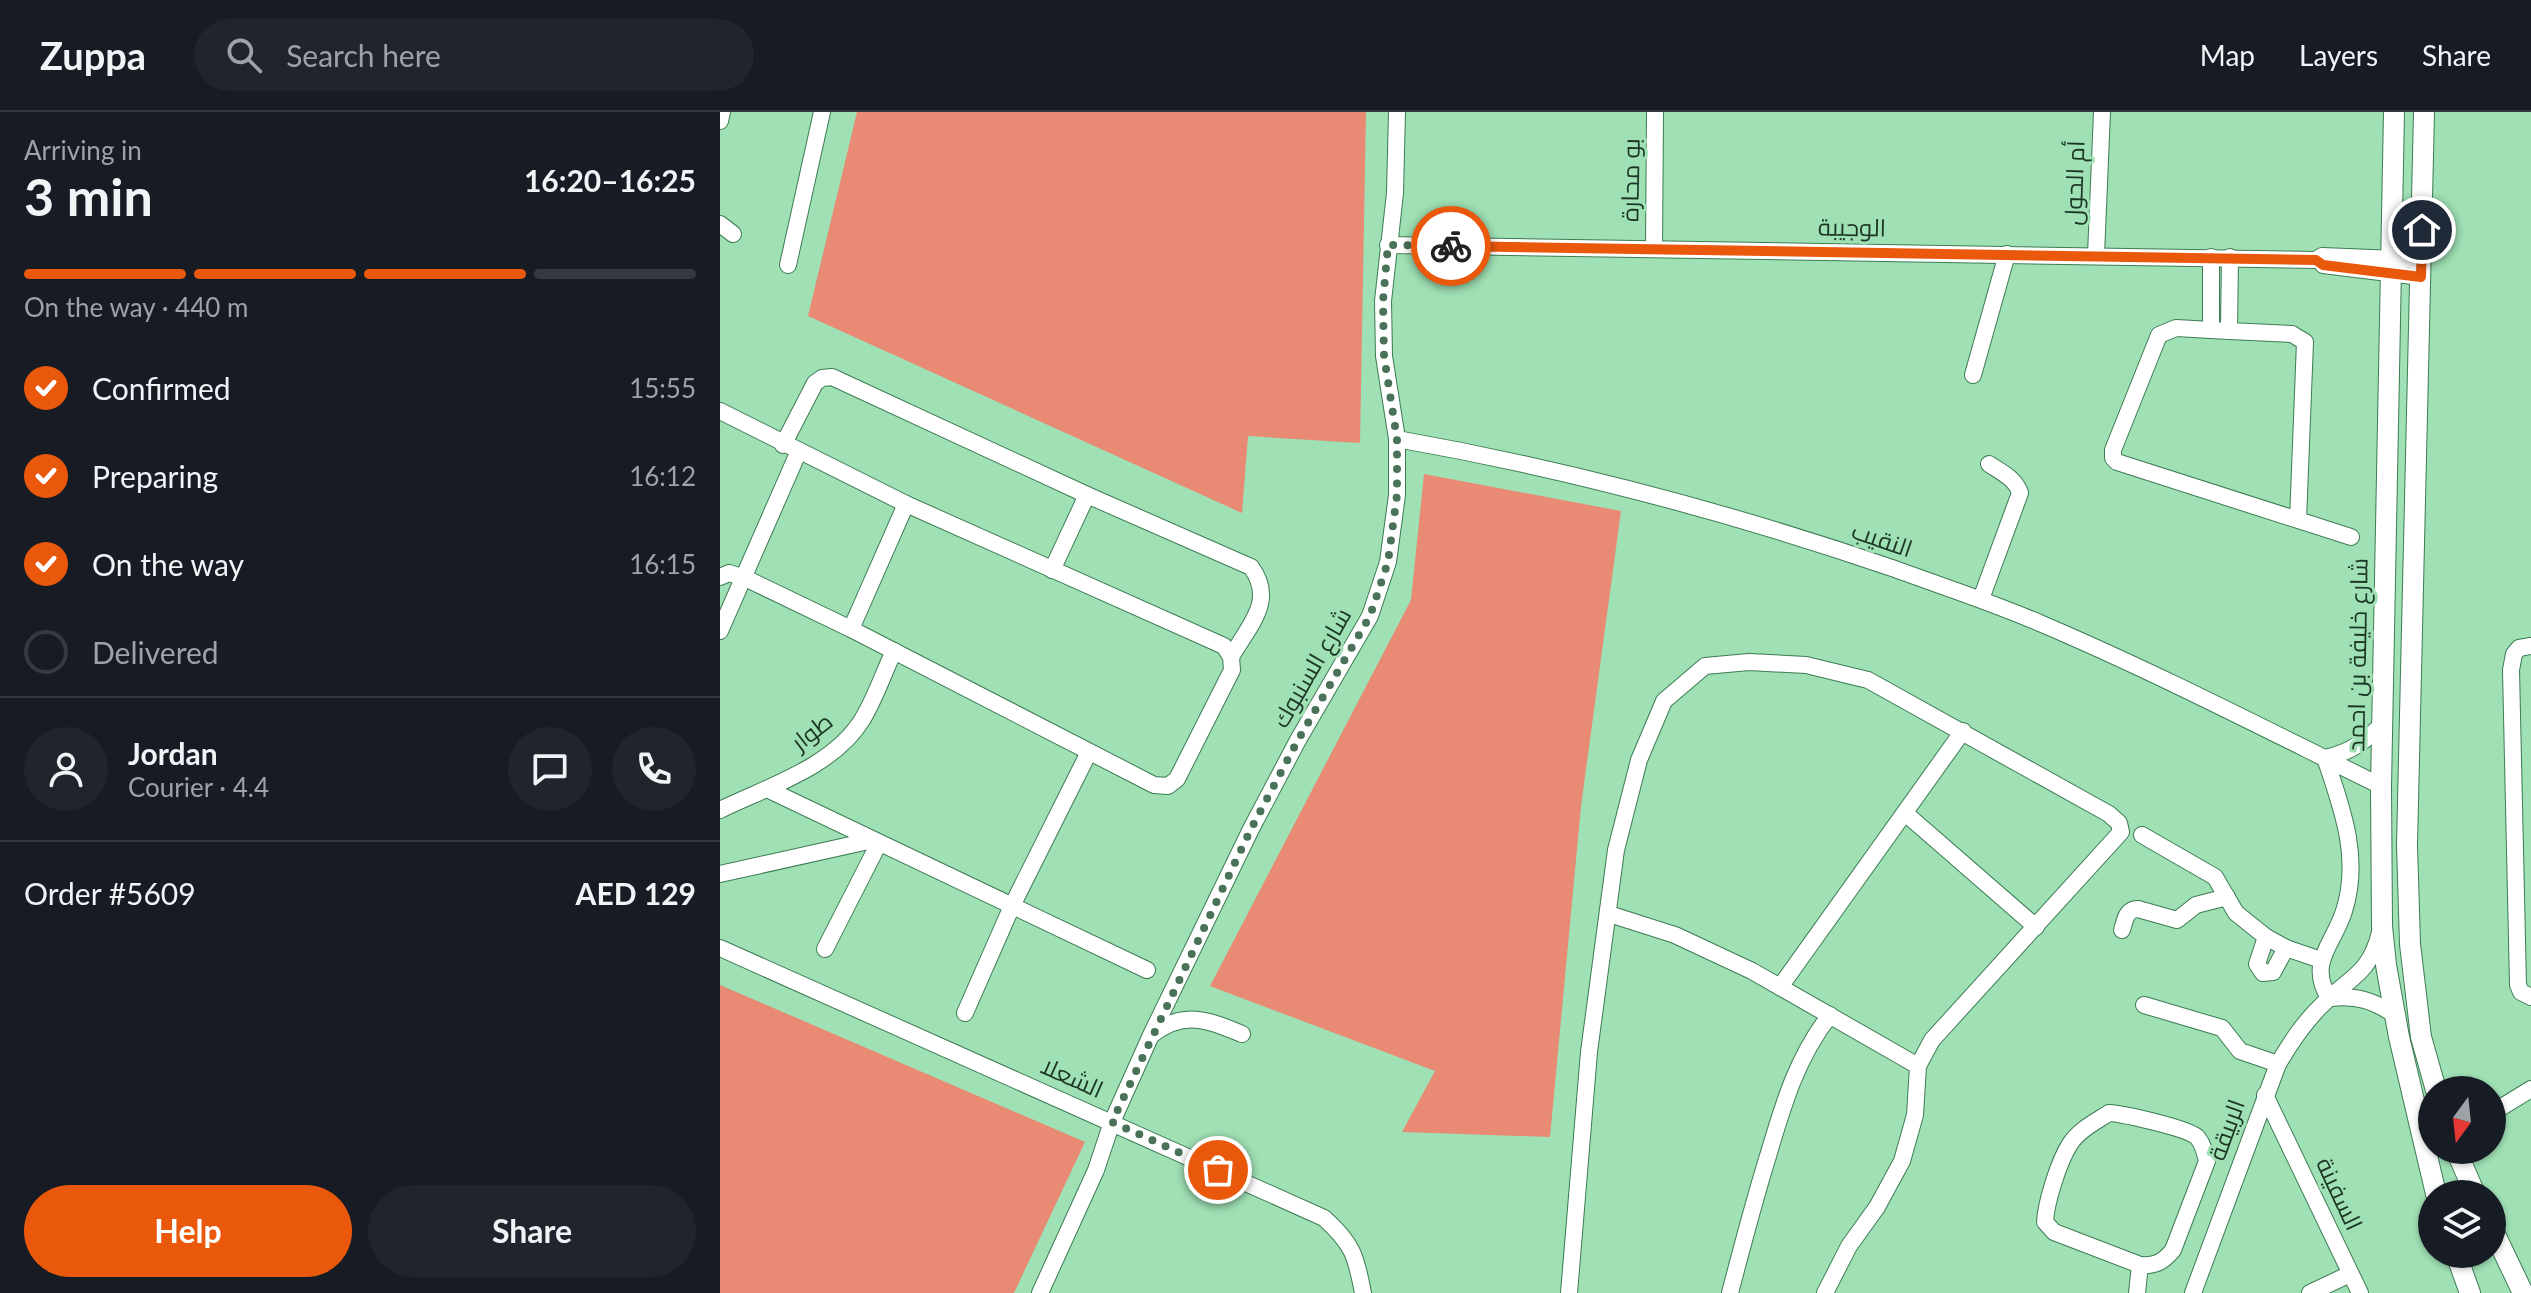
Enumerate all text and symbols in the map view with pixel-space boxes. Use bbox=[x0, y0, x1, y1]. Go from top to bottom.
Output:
search box bbox=[194, 19, 754, 91]
text: Zuppa bbox=[40, 32, 146, 78]
icon: search bbox=[222, 33, 266, 77]
text: Search here bbox=[286, 37, 441, 73]
text: Map bbox=[2200, 38, 2255, 72]
text: Layers bbox=[2299, 38, 2378, 72]
text: Share bbox=[2422, 38, 2491, 72]
text: Arriving in bbox=[24, 134, 142, 166]
street label: بو محارة bbox=[1614, 138, 1645, 222]
street label: أم الحول bbox=[2058, 140, 2092, 226]
text: 16:20–16:25 bbox=[524, 162, 696, 198]
text: 3 min bbox=[24, 165, 153, 227]
pin bbox=[2388, 196, 2456, 264]
courier bbox=[1411, 206, 1491, 286]
icon: home bbox=[2400, 208, 2444, 252]
street label: الوجيبة bbox=[1818, 211, 1886, 242]
icon: bike bbox=[1429, 224, 1473, 268]
text: On the way · 440 m bbox=[24, 291, 248, 323]
icon: check bbox=[24, 366, 68, 410]
text: Confirmed bbox=[92, 370, 231, 406]
text: 15:55 bbox=[629, 372, 696, 404]
icon: check bbox=[24, 454, 68, 498]
text: Preparing bbox=[92, 458, 218, 494]
text: 16:12 bbox=[629, 460, 696, 492]
street label: النقيب bbox=[1848, 515, 1917, 562]
icon: check bbox=[24, 542, 68, 586]
text: On the way bbox=[92, 546, 244, 582]
text: 16:15 bbox=[629, 548, 696, 580]
street label: شارع خليفة بن احمد bbox=[2340, 558, 2376, 752]
street label: شارع السنبوك bbox=[1265, 602, 1359, 734]
text: Delivered bbox=[92, 634, 219, 670]
street label: طوار bbox=[783, 706, 838, 757]
button: person bbox=[24, 727, 108, 811]
button: chat bbox=[508, 727, 592, 811]
button: phone bbox=[612, 727, 696, 811]
text: Jordan bbox=[128, 735, 218, 771]
text: Courier · 4.4 bbox=[128, 771, 269, 803]
text: Order #5609 bbox=[24, 875, 196, 911]
text: AED 129 bbox=[576, 875, 696, 911]
street label: الشعلا bbox=[1037, 1050, 1108, 1103]
north arrow bbox=[2418, 1076, 2506, 1164]
map controls bbox=[2418, 1076, 2506, 1268]
street label: الربيقة bbox=[2201, 1095, 2250, 1164]
pin bbox=[1184, 1136, 1252, 1204]
icon: bag bbox=[1196, 1148, 1240, 1192]
street label: السفينة bbox=[2311, 1152, 2370, 1234]
button: layers bbox=[2418, 1180, 2506, 1268]
button: Help bbox=[24, 1185, 352, 1277]
button: Share bbox=[368, 1185, 696, 1277]

